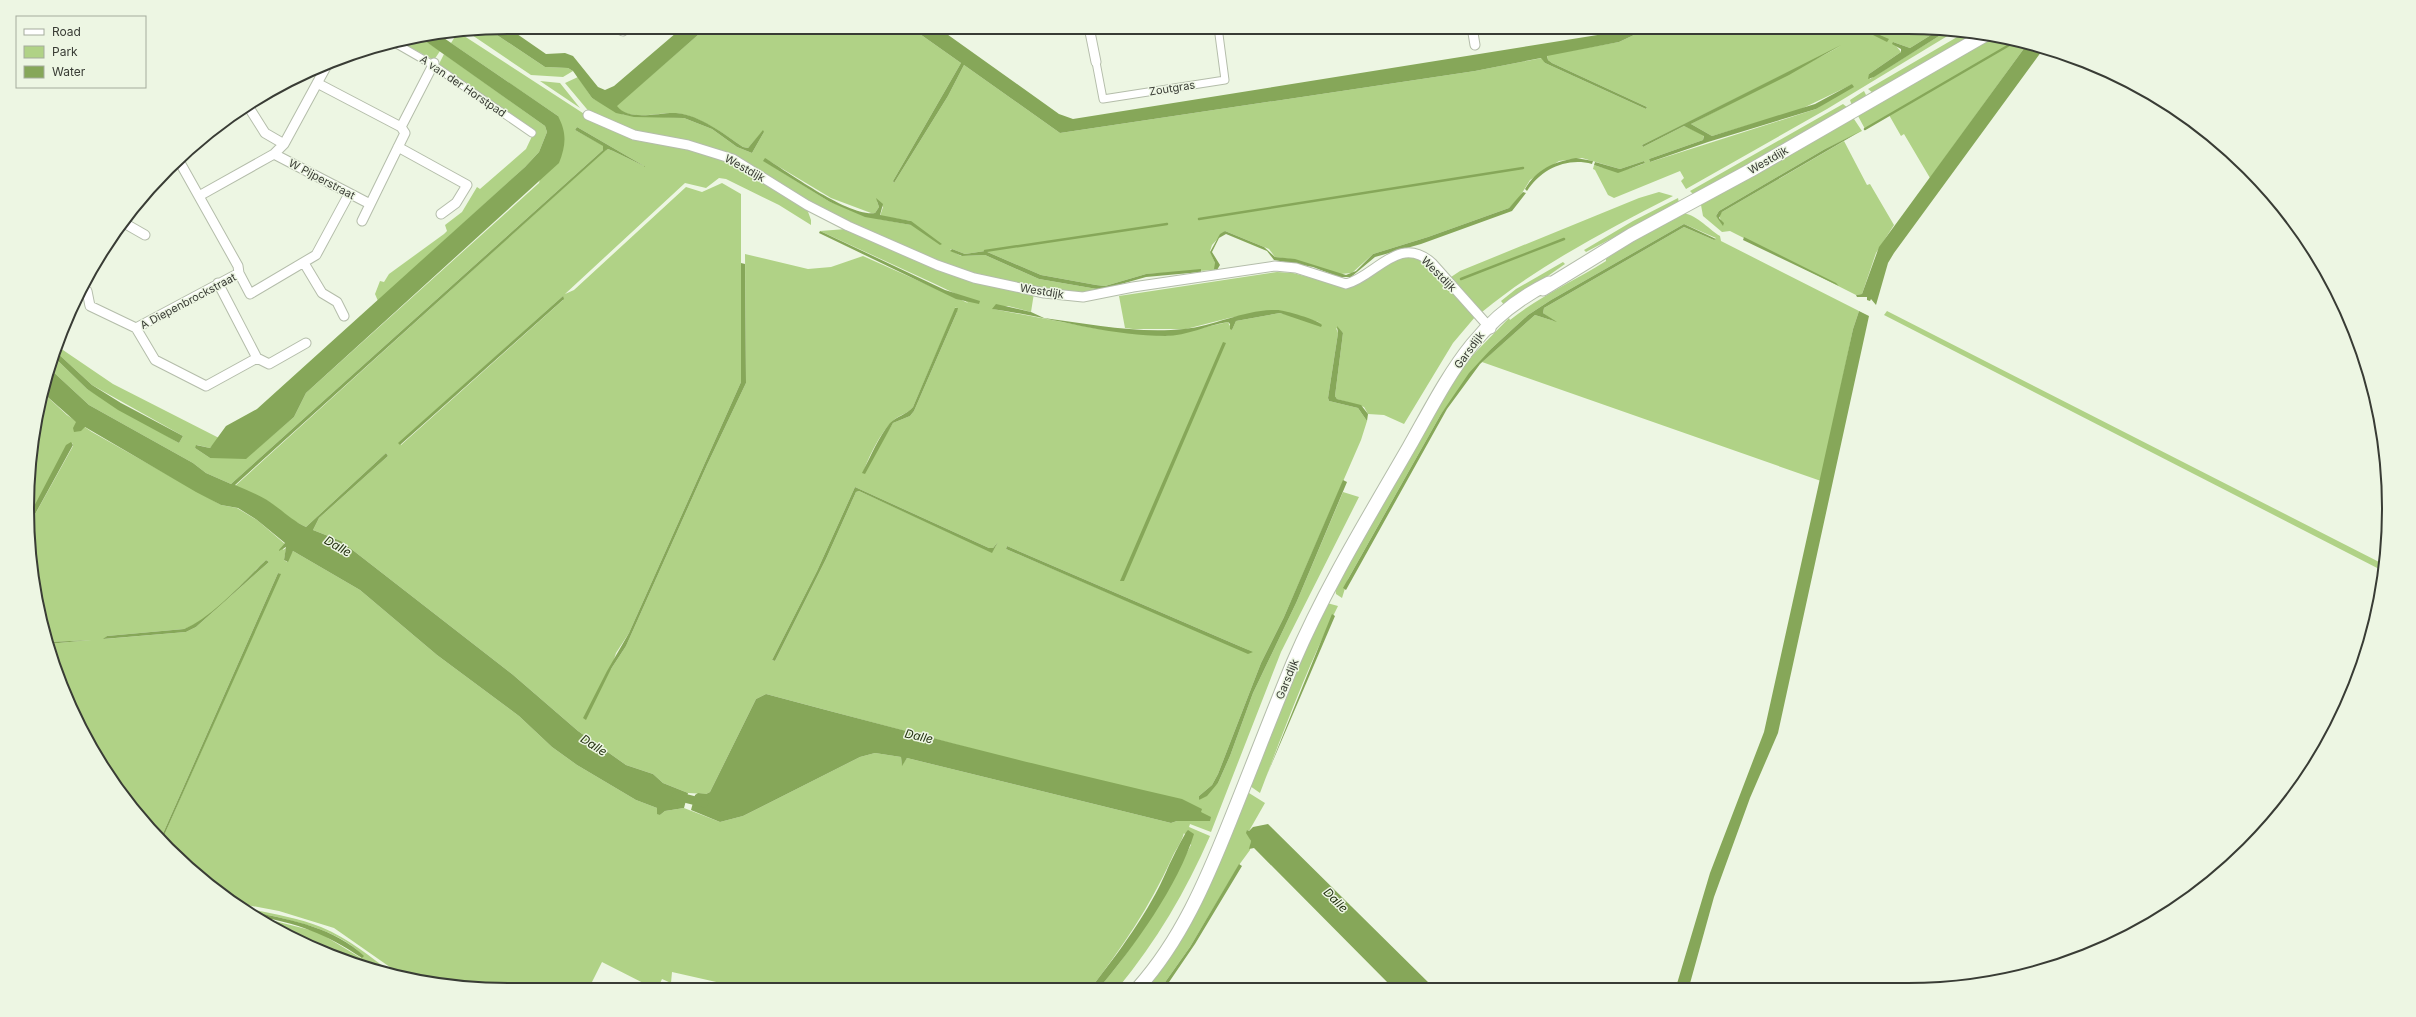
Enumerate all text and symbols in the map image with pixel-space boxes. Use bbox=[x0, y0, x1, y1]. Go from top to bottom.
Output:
legend bbox=[16, 16, 146, 88]
text: Road bbox=[52, 24, 81, 39]
text: Park bbox=[52, 44, 78, 59]
street label: A van der Horstpad bbox=[417, 52, 509, 120]
text: Water bbox=[52, 64, 86, 79]
street label: Zoutgras bbox=[1148, 77, 1196, 99]
street label: Westdijk bbox=[1745, 143, 1791, 177]
street label: Westdijk bbox=[722, 151, 768, 185]
street label: W Pijperstraat bbox=[286, 156, 358, 203]
street label: Westdijk bbox=[1418, 253, 1460, 295]
street label: A Diepenbrockstraat bbox=[138, 270, 239, 332]
street label: Westdijk bbox=[1019, 281, 1065, 301]
street label: Garsdijk bbox=[1451, 329, 1487, 371]
water label: Dalle bbox=[322, 532, 354, 560]
street label: Garsdijk bbox=[1273, 657, 1301, 701]
water label: Dalle bbox=[903, 725, 935, 747]
water label: Dalle bbox=[578, 731, 610, 759]
water label: Dalle bbox=[1321, 885, 1352, 916]

